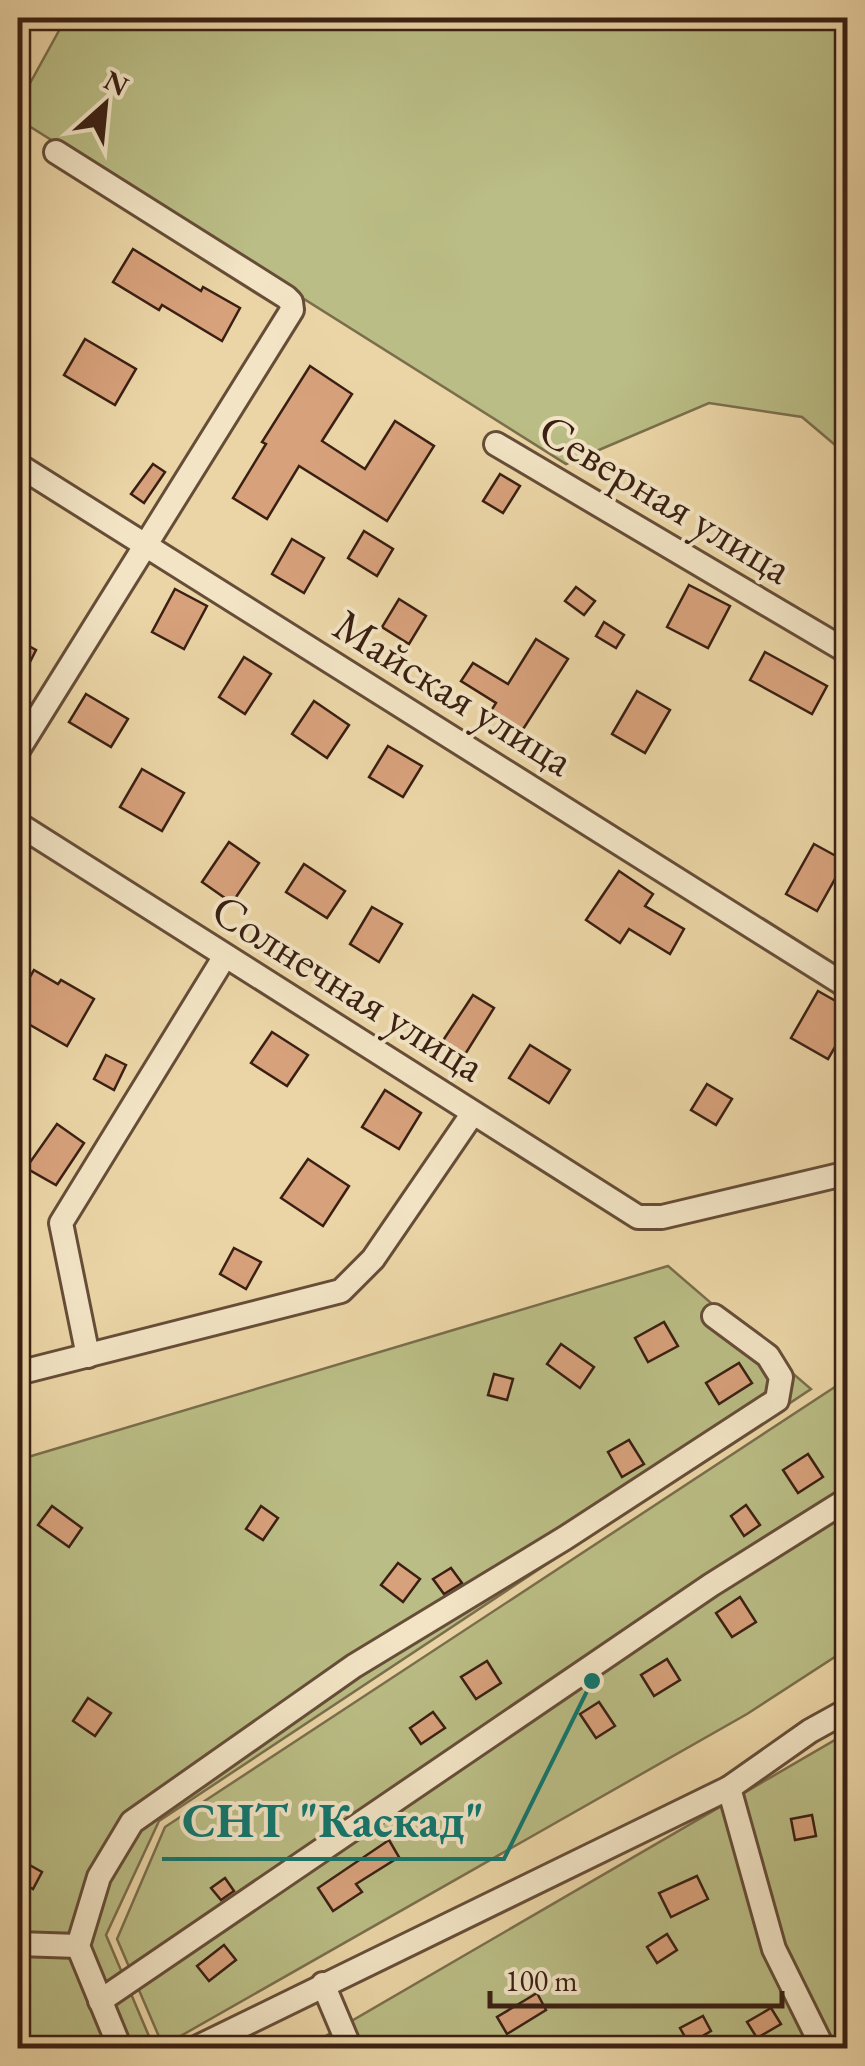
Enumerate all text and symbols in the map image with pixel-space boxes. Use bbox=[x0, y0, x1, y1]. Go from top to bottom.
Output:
north arrow bbox=[55, 55, 155, 155]
text: N bbox=[98, 62, 135, 104]
street label: Северная улица bbox=[529, 400, 803, 596]
street label: Майская улица bbox=[323, 595, 585, 789]
street label: Солнечная улица bbox=[202, 880, 496, 1094]
callout: СНТ "Каскад" bbox=[162, 1781, 504, 1859]
text: СНТ "Каскад" bbox=[182, 1789, 484, 1851]
scale bar bbox=[490, 1946, 782, 2008]
text: 100 m bbox=[505, 1961, 578, 2000]

